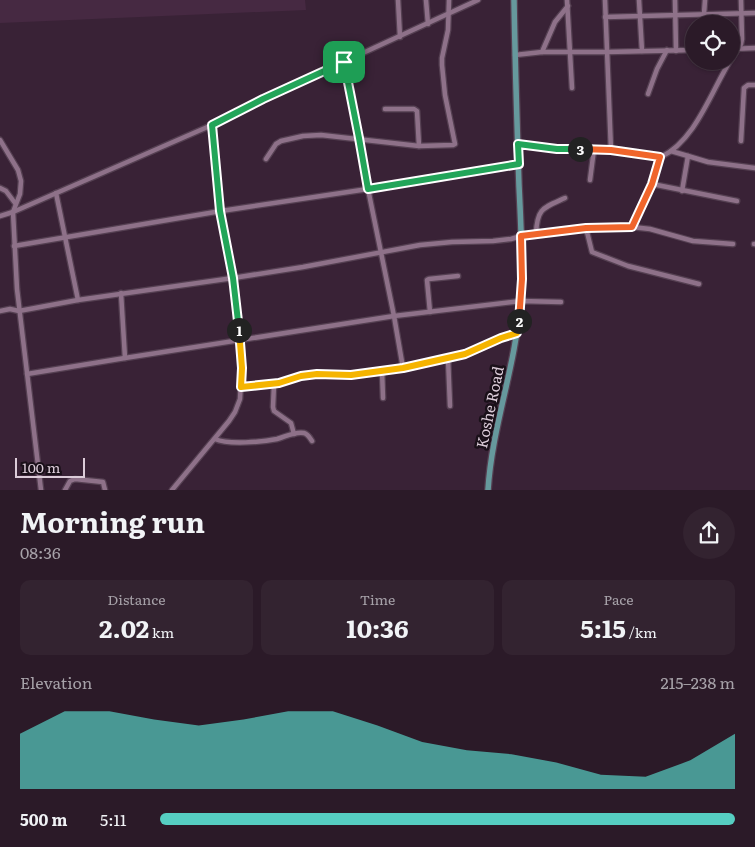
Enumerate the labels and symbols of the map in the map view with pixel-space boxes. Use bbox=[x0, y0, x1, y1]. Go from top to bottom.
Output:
pin bbox=[323, 41, 365, 83]
pin: 3 bbox=[568, 136, 592, 162]
pin: 2 bbox=[506, 308, 532, 334]
pin: 1 bbox=[226, 318, 252, 342]
street label: Koshe Road bbox=[469, 364, 509, 450]
scale bar bbox=[15, 454, 85, 478]

